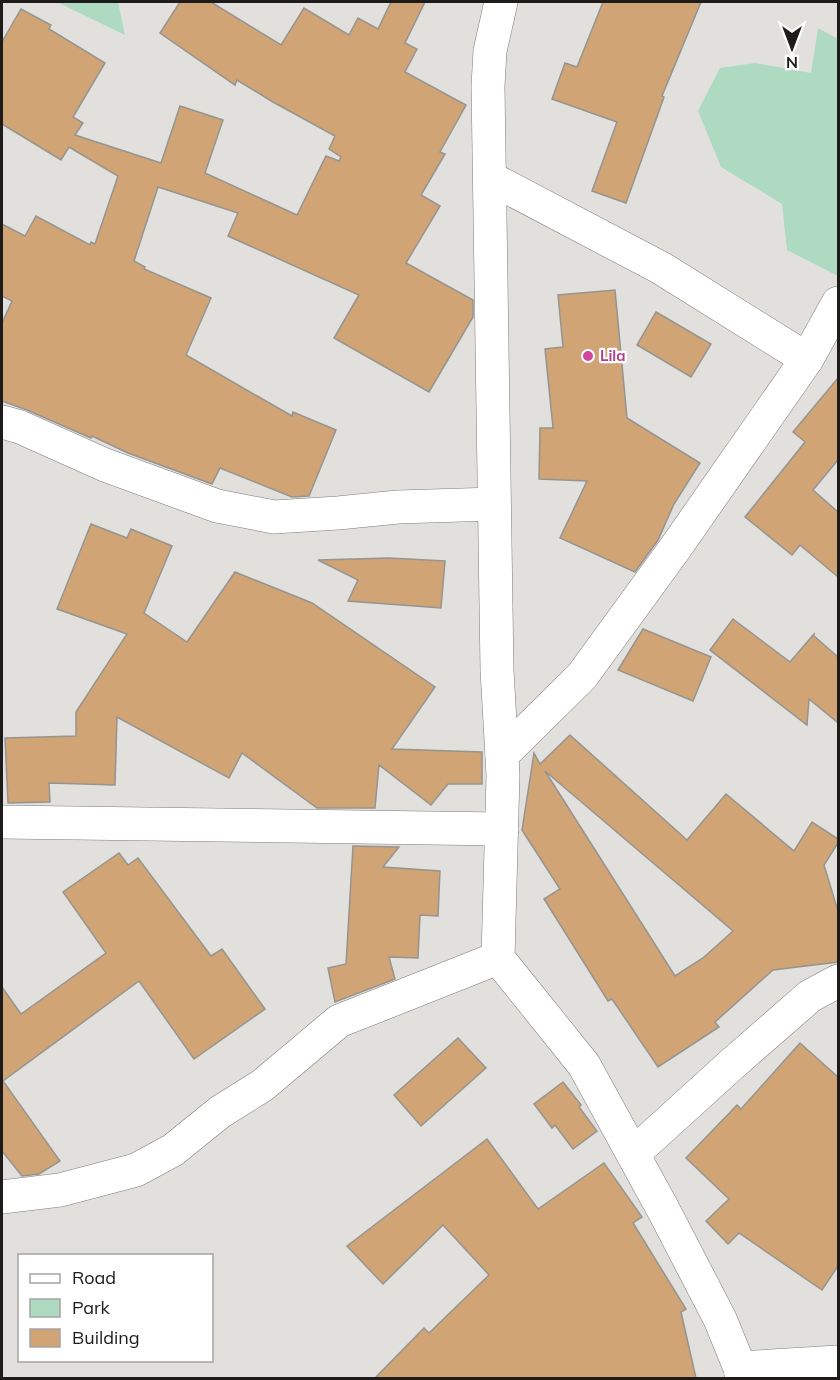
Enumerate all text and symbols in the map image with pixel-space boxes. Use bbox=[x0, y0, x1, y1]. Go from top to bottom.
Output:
north arrow bbox=[762, 18, 822, 78]
text: N bbox=[786, 53, 798, 73]
place label: Lila bbox=[600, 346, 626, 365]
marker: Lila bbox=[581, 349, 595, 363]
legend bbox=[18, 1254, 213, 1362]
text: Road bbox=[72, 1266, 116, 1289]
text: Park bbox=[72, 1296, 111, 1319]
text: Building bbox=[72, 1326, 140, 1349]

